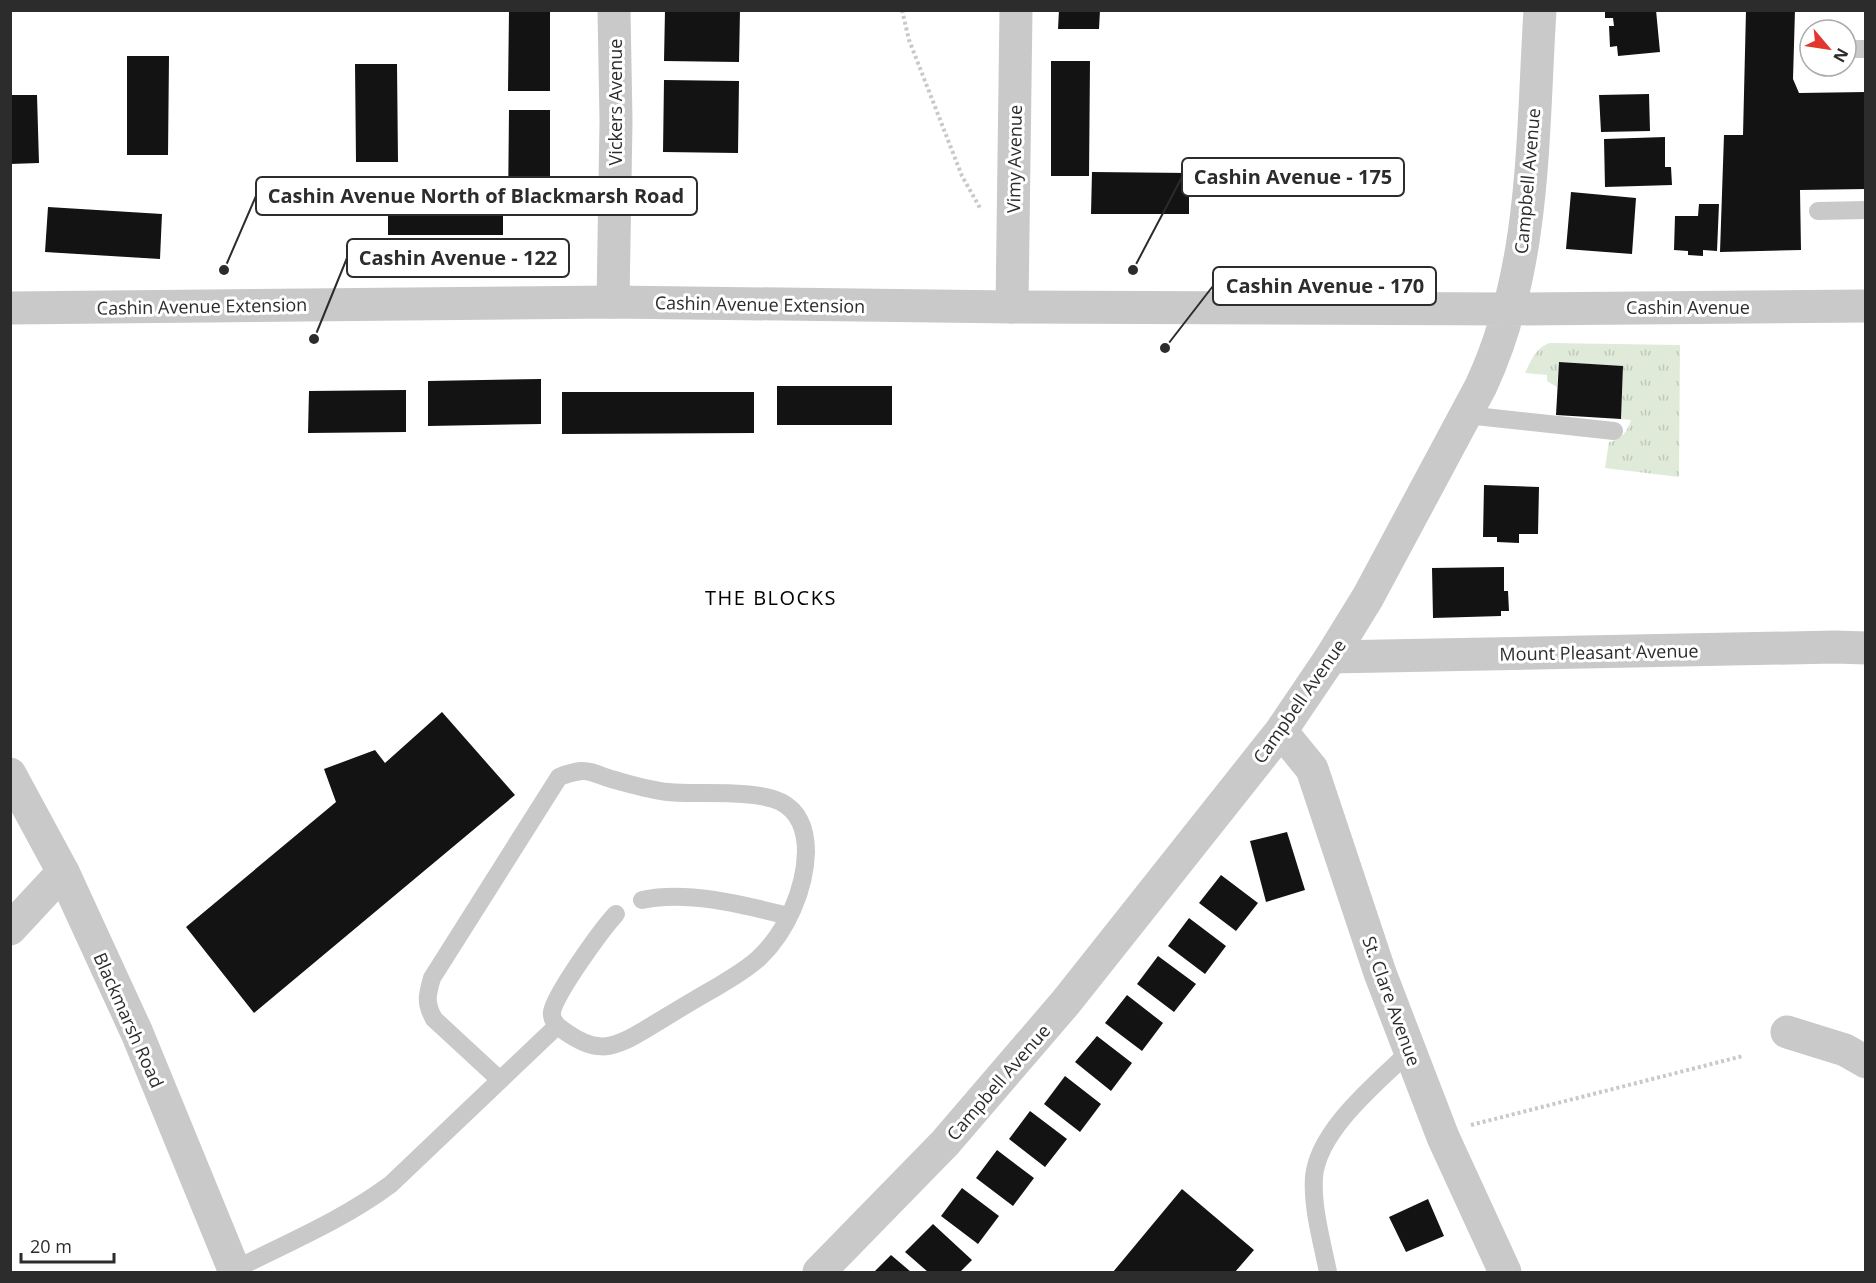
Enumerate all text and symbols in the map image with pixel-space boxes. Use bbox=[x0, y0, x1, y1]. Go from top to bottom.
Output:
north arrow bbox=[1798, 18, 1858, 78]
street label: Vickers Avenue bbox=[603, 39, 627, 165]
text: N bbox=[1828, 44, 1854, 66]
street label: Vimy Avenue bbox=[1001, 105, 1027, 213]
street label: Campbell Avenue bbox=[1509, 107, 1545, 255]
callout: Cashin Avenue - 175 bbox=[1182, 158, 1404, 196]
text: Cashin Avenue - 175 bbox=[1194, 163, 1392, 190]
callout: Cashin Avenue North of Blackmarsh Road bbox=[256, 177, 697, 215]
text: Cashin Avenue North of Blackmarsh Road bbox=[268, 182, 684, 209]
callout: Cashin Avenue - 122 bbox=[347, 239, 569, 277]
text: Cashin Avenue - 122 bbox=[359, 244, 557, 271]
callout: Cashin Avenue - 170 bbox=[1213, 267, 1436, 305]
text: Cashin Avenue - 170 bbox=[1226, 272, 1424, 299]
street label: Cashin Avenue Extension bbox=[655, 290, 865, 318]
street label: Cashin Avenue Extension bbox=[97, 292, 307, 320]
street label: Cashin Avenue bbox=[1626, 295, 1750, 319]
district label: THE BLOCKS bbox=[705, 584, 837, 611]
street label: Campbell Avenue bbox=[1247, 634, 1351, 768]
street label: Mount Pleasant Avenue bbox=[1499, 638, 1699, 666]
street label: St. Clare Avenue bbox=[1357, 933, 1427, 1069]
street label: Blackmarsh Road bbox=[88, 949, 170, 1091]
street label: Campbell Avenue bbox=[941, 1019, 1055, 1145]
scale bar bbox=[21, 1226, 114, 1264]
text: 20 m bbox=[30, 1234, 72, 1258]

